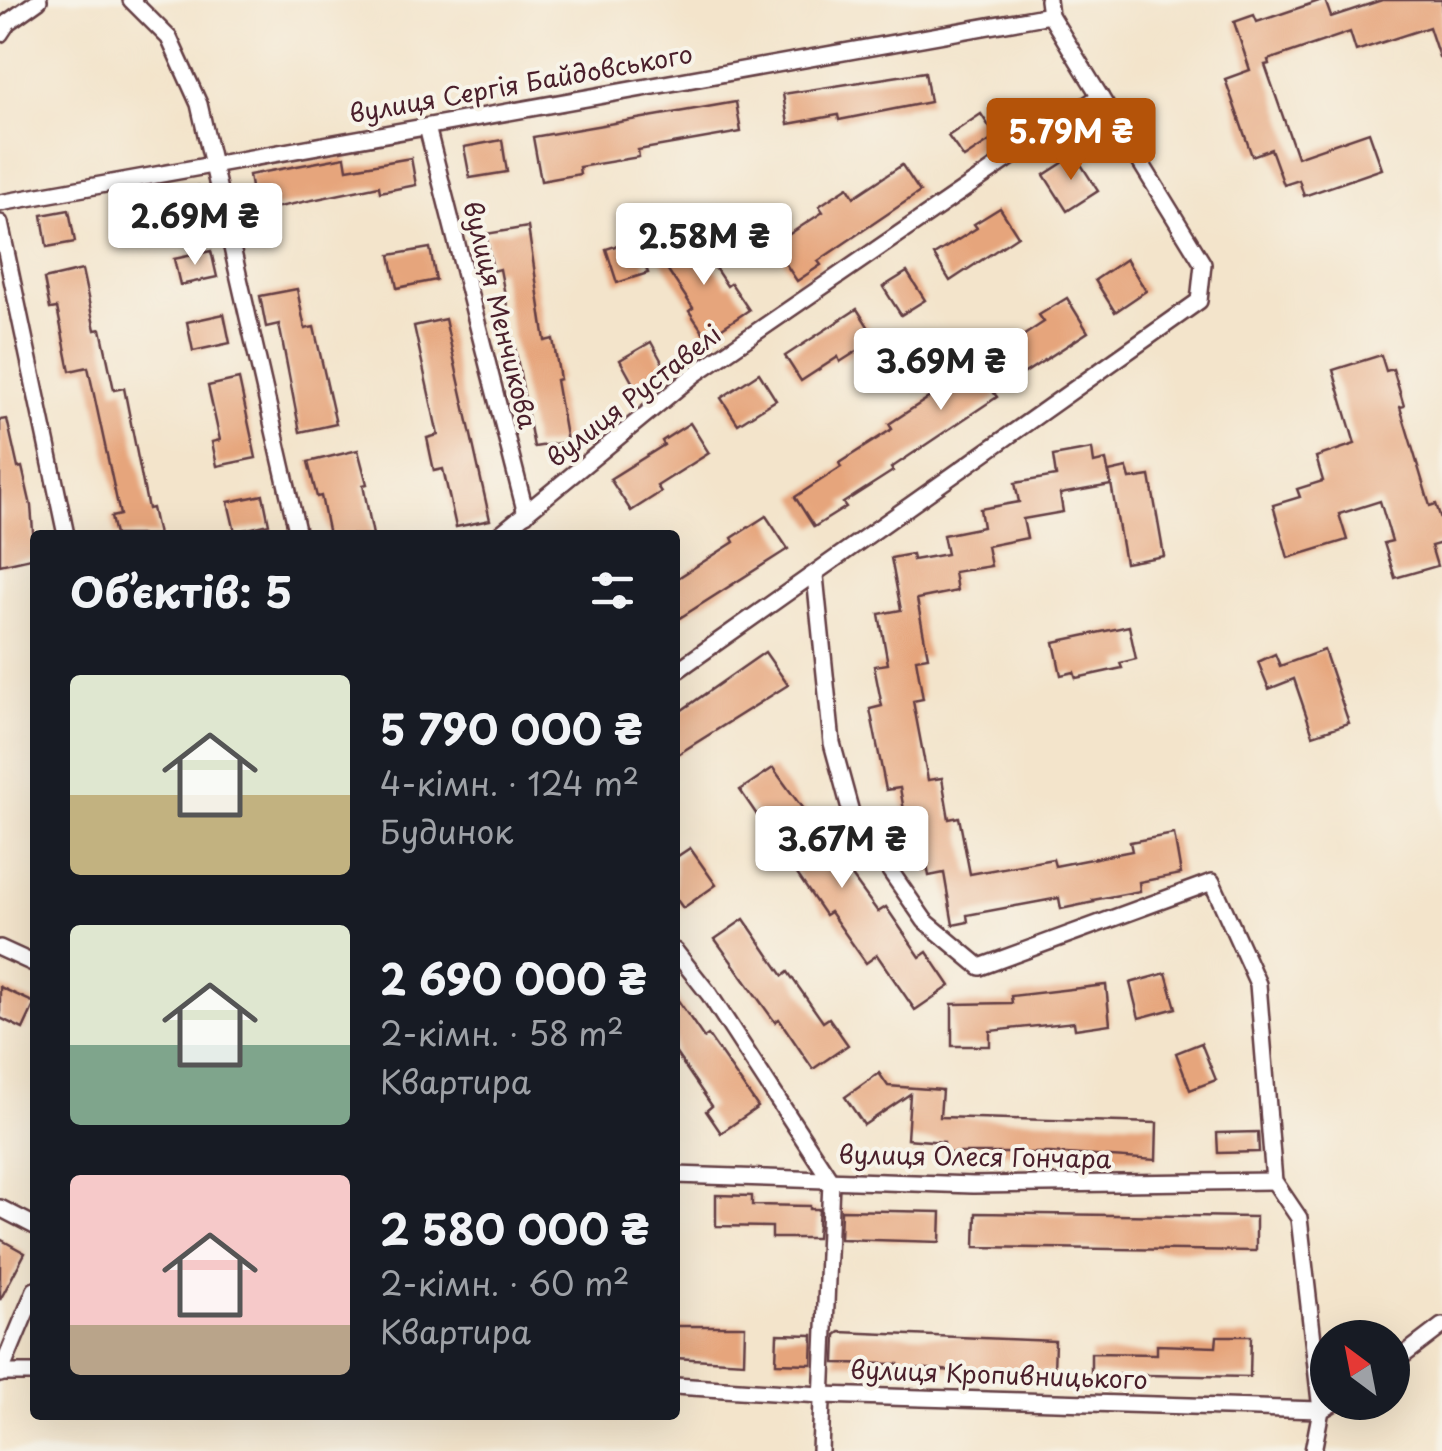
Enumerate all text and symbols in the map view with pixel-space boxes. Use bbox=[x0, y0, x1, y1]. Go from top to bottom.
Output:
street label: вулиця Сергія Байдовського bbox=[346, 34, 695, 132]
pin: 5.79M ₴ bbox=[979, 98, 1163, 183]
text: 5.79M ₴ bbox=[1009, 106, 1133, 154]
pin: 2.69M ₴ bbox=[103, 183, 287, 268]
text: 2.69M ₴ bbox=[130, 191, 260, 239]
street label: вулиця Менчикова bbox=[454, 197, 548, 433]
pin: 2.58M ₴ bbox=[612, 203, 796, 288]
text: 2.58M ₴ bbox=[638, 211, 770, 259]
street label: вулиця Руставелі bbox=[538, 315, 729, 476]
pin: 3.69M ₴ bbox=[849, 328, 1033, 413]
text: 3.69M ₴ bbox=[876, 336, 1006, 384]
text: Об’єктів: 5 bbox=[70, 559, 292, 622]
icon: filters bbox=[585, 563, 640, 618]
text: 5 790 000 ₴ bbox=[380, 696, 643, 759]
icon: home bbox=[150, 715, 270, 835]
text: 4-кімн. · 124 m² bbox=[380, 759, 639, 807]
pin: 3.67M ₴ bbox=[750, 806, 934, 891]
text: Будинок bbox=[380, 807, 513, 855]
text: 3.67M ₴ bbox=[777, 814, 907, 862]
text: 2 690 000 ₴ bbox=[380, 946, 647, 1009]
icon: home bbox=[150, 965, 270, 1085]
text: 2-кімн. · 58 m² bbox=[380, 1009, 624, 1057]
text: Квартира bbox=[380, 1057, 531, 1105]
street label: вулиця Олеся Гончара bbox=[838, 1135, 1112, 1177]
text: 2 580 000 ₴ bbox=[380, 1196, 649, 1259]
icon: home bbox=[150, 1215, 270, 1335]
text: 2-кімн. · 60 m² bbox=[380, 1259, 630, 1307]
text: Квартира bbox=[380, 1307, 531, 1355]
north arrow bbox=[1310, 1320, 1410, 1420]
map controls bbox=[1310, 1320, 1410, 1420]
street label: вулиця Кропивницького bbox=[850, 1350, 1148, 1398]

